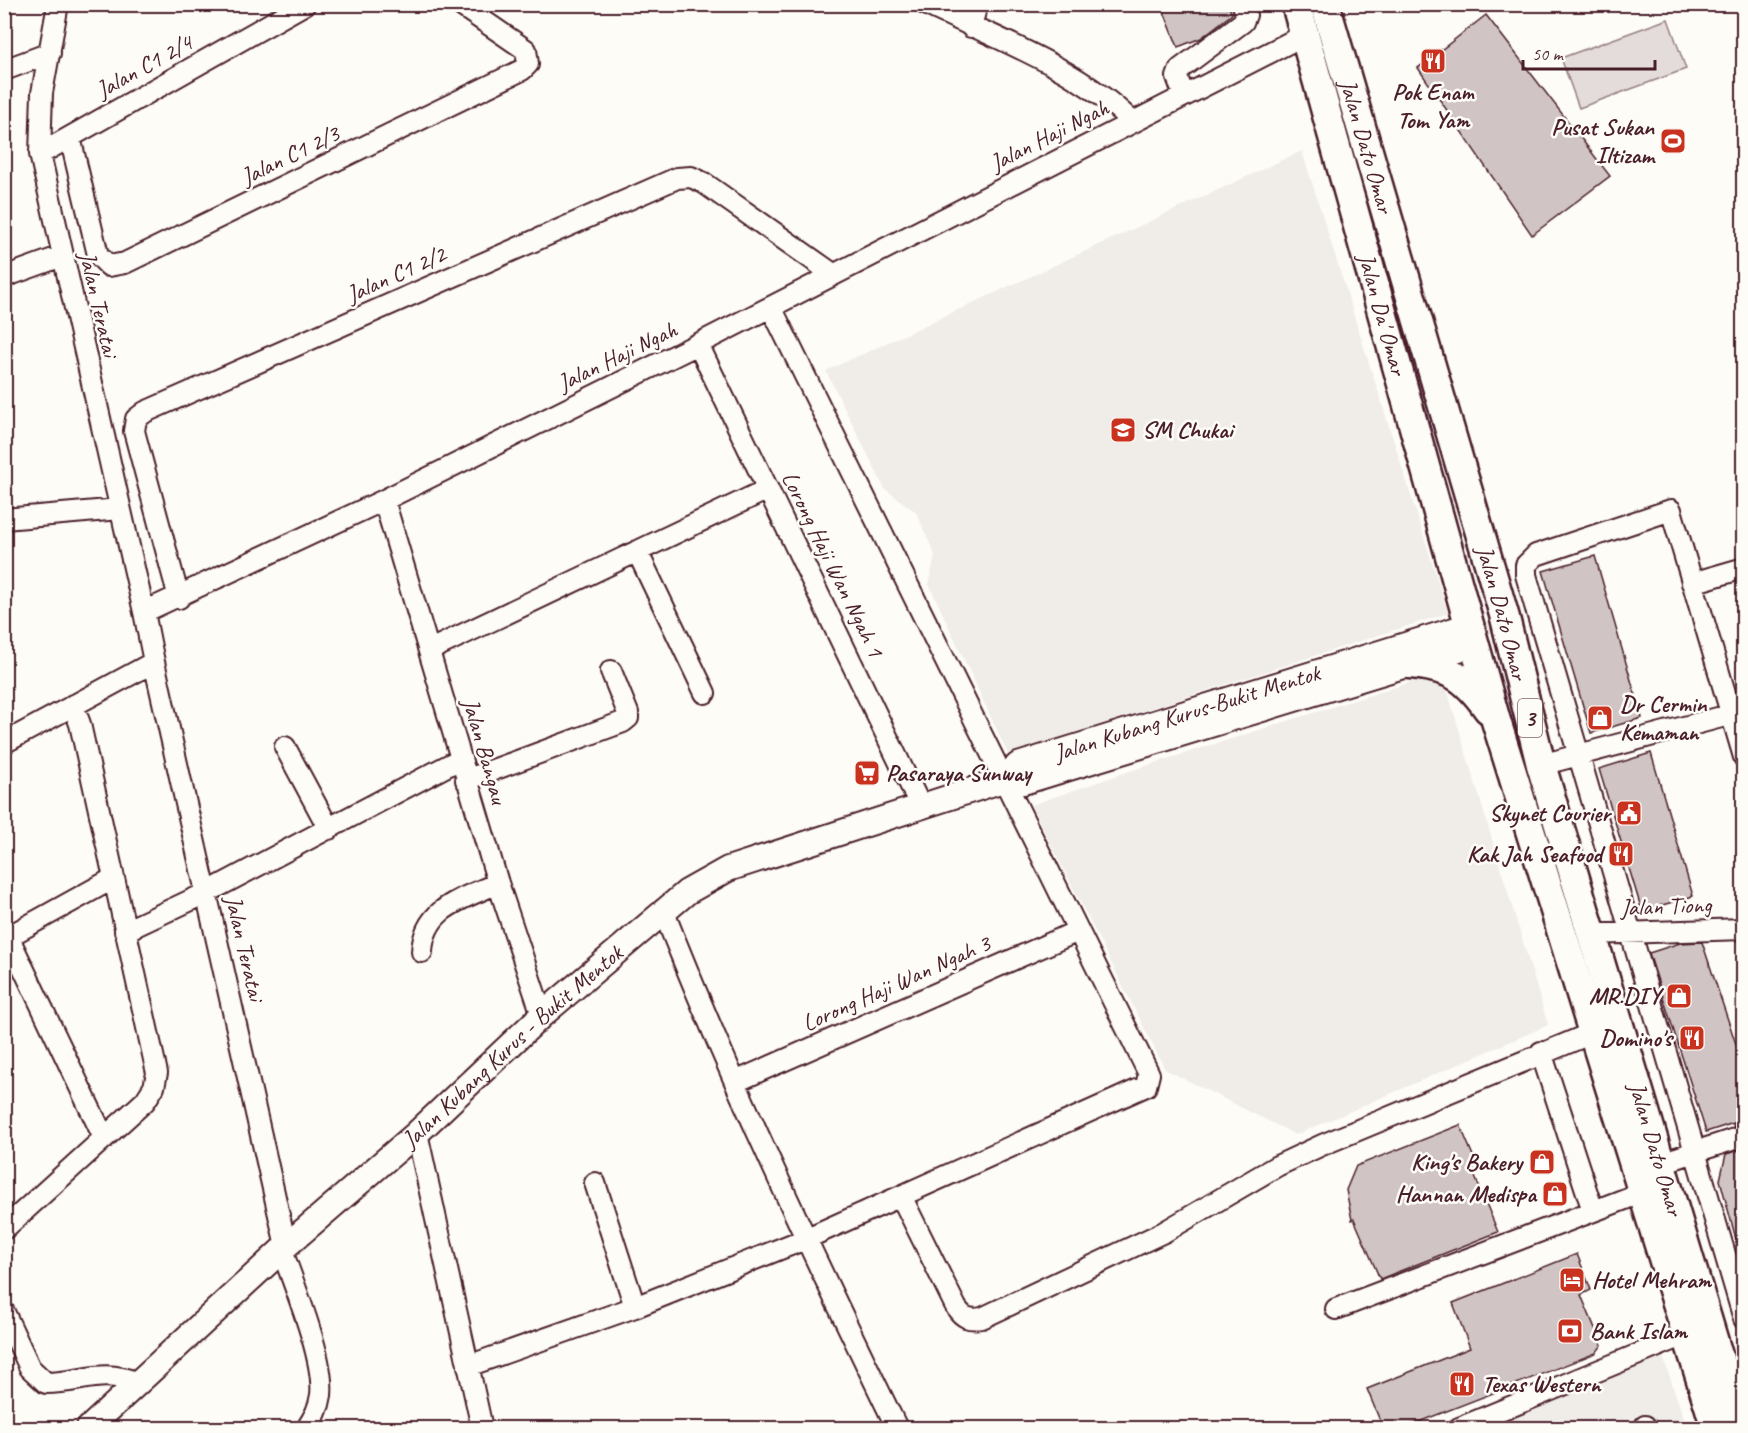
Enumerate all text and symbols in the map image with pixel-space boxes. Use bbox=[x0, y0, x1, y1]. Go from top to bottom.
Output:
street label: Jalan C1 2/4 bbox=[90, 26, 199, 105]
scale bar bbox=[1523, 33, 1655, 71]
text: 50 m bbox=[1532, 43, 1565, 65]
restaurant icon: Pok Enam Tom Yam bbox=[1418, 46, 1448, 76]
street label: Jalan Dato Omar bbox=[1333, 75, 1401, 219]
place label: Pok Enam Tom Yam bbox=[1392, 77, 1475, 135]
street label: Jalan Haji Ngah bbox=[984, 92, 1114, 178]
place label: Pusat Sukan Iltizam bbox=[1551, 112, 1656, 170]
street label: Jalan C1 2/3 bbox=[235, 117, 346, 192]
sports icon: Pusat Sukan Iltizam bbox=[1658, 126, 1688, 156]
street label: Jalan C1 2/2 bbox=[341, 238, 452, 310]
street label: Jalan Teratai bbox=[72, 248, 126, 363]
street label: Jalan Da' Omar bbox=[1351, 249, 1414, 381]
street label: Jalan Haji Ngah bbox=[552, 314, 683, 398]
school or university icon: SM Chukai bbox=[1108, 415, 1138, 445]
place label: SM Chukai bbox=[1142, 415, 1236, 445]
street label: Lorong Haji Wan Ngah 1 bbox=[775, 466, 891, 663]
street label: Jalan Dato Omar bbox=[1469, 541, 1535, 685]
street label: Jalan Kubang Kurus-Bukit Mentok bbox=[1049, 657, 1326, 768]
place label: Dr Cermin Kemaman bbox=[1620, 689, 1708, 747]
street label: Jalan Bangau bbox=[455, 694, 515, 809]
road number: 3 bbox=[1518, 699, 1542, 737]
shop icon: Dr Cermin Kemaman bbox=[1585, 703, 1615, 733]
supermarket icon: Pasaraya Sunway bbox=[852, 758, 882, 788]
place label: Pasaraya Sunway bbox=[886, 758, 1034, 788]
place label: Skynet Courier bbox=[1489, 798, 1612, 828]
public building icon: Skynet Courier bbox=[1614, 798, 1644, 828]
place label: Kak Jah Seafood bbox=[1467, 839, 1606, 869]
restaurant icon: Kak Jah Seafood bbox=[1606, 839, 1636, 869]
street label: Jalan Tiong bbox=[1619, 889, 1714, 923]
street label: Jalan Teratai bbox=[218, 892, 272, 1007]
street label: Lorong Haji Wan Ngah 3 bbox=[797, 927, 997, 1038]
street label: Jalan Kubang Kurus - Bukit Mentok bbox=[395, 937, 630, 1155]
place label: MR.DIY bbox=[1589, 981, 1665, 1011]
shop icon: MR.DIY bbox=[1664, 981, 1694, 1011]
place label: Domino's bbox=[1600, 1023, 1675, 1053]
restaurant icon: Domino's bbox=[1677, 1023, 1707, 1053]
street label: Jalan Dato Omar bbox=[1622, 1078, 1691, 1222]
place label: King's Bakery bbox=[1411, 1147, 1525, 1177]
shop icon: King's Bakery bbox=[1527, 1147, 1557, 1177]
place label: Hannan Medispa bbox=[1396, 1179, 1538, 1209]
shop icon: Hannan Medispa bbox=[1540, 1179, 1570, 1209]
hotel icon: Hotel Mehram bbox=[1557, 1265, 1587, 1295]
place label: Hotel Mehram bbox=[1592, 1265, 1712, 1295]
bank icon: Bank Islam bbox=[1555, 1316, 1585, 1346]
place label: Bank Islam bbox=[1590, 1316, 1688, 1346]
restaurant icon: Texas Western bbox=[1447, 1369, 1477, 1399]
place label: Texas Western bbox=[1482, 1369, 1602, 1399]

